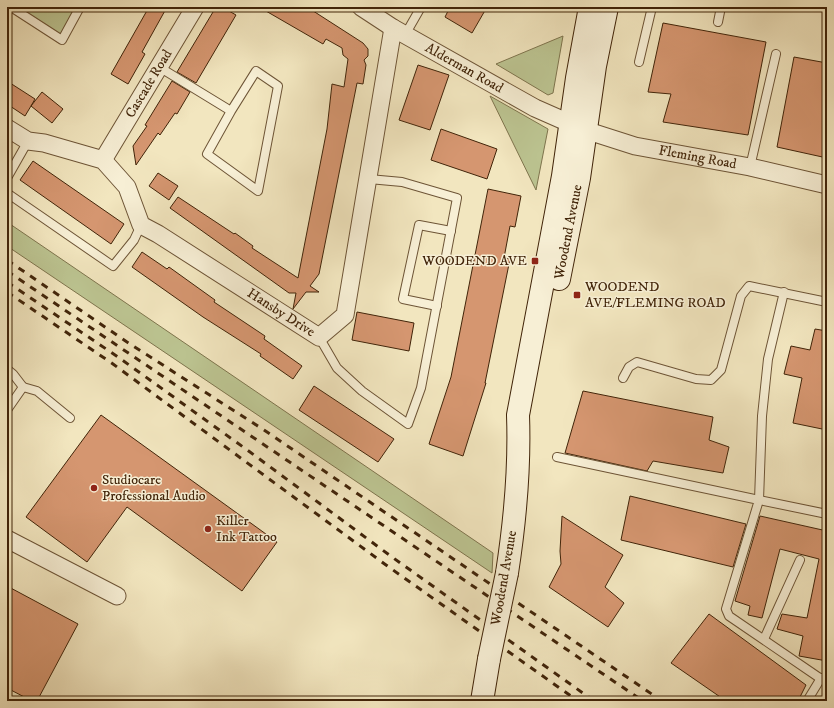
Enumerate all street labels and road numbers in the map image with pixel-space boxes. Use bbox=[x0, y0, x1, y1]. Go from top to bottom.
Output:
street label: Alderman Road bbox=[422, 39, 507, 97]
street label: Cascade Road bbox=[121, 46, 176, 121]
street label: Fleming Road bbox=[657, 141, 738, 173]
street label: Woodend Avenue bbox=[550, 183, 587, 282]
street label: Hansby Drive bbox=[244, 284, 318, 341]
street label: Woodend Avenue bbox=[487, 529, 521, 628]

